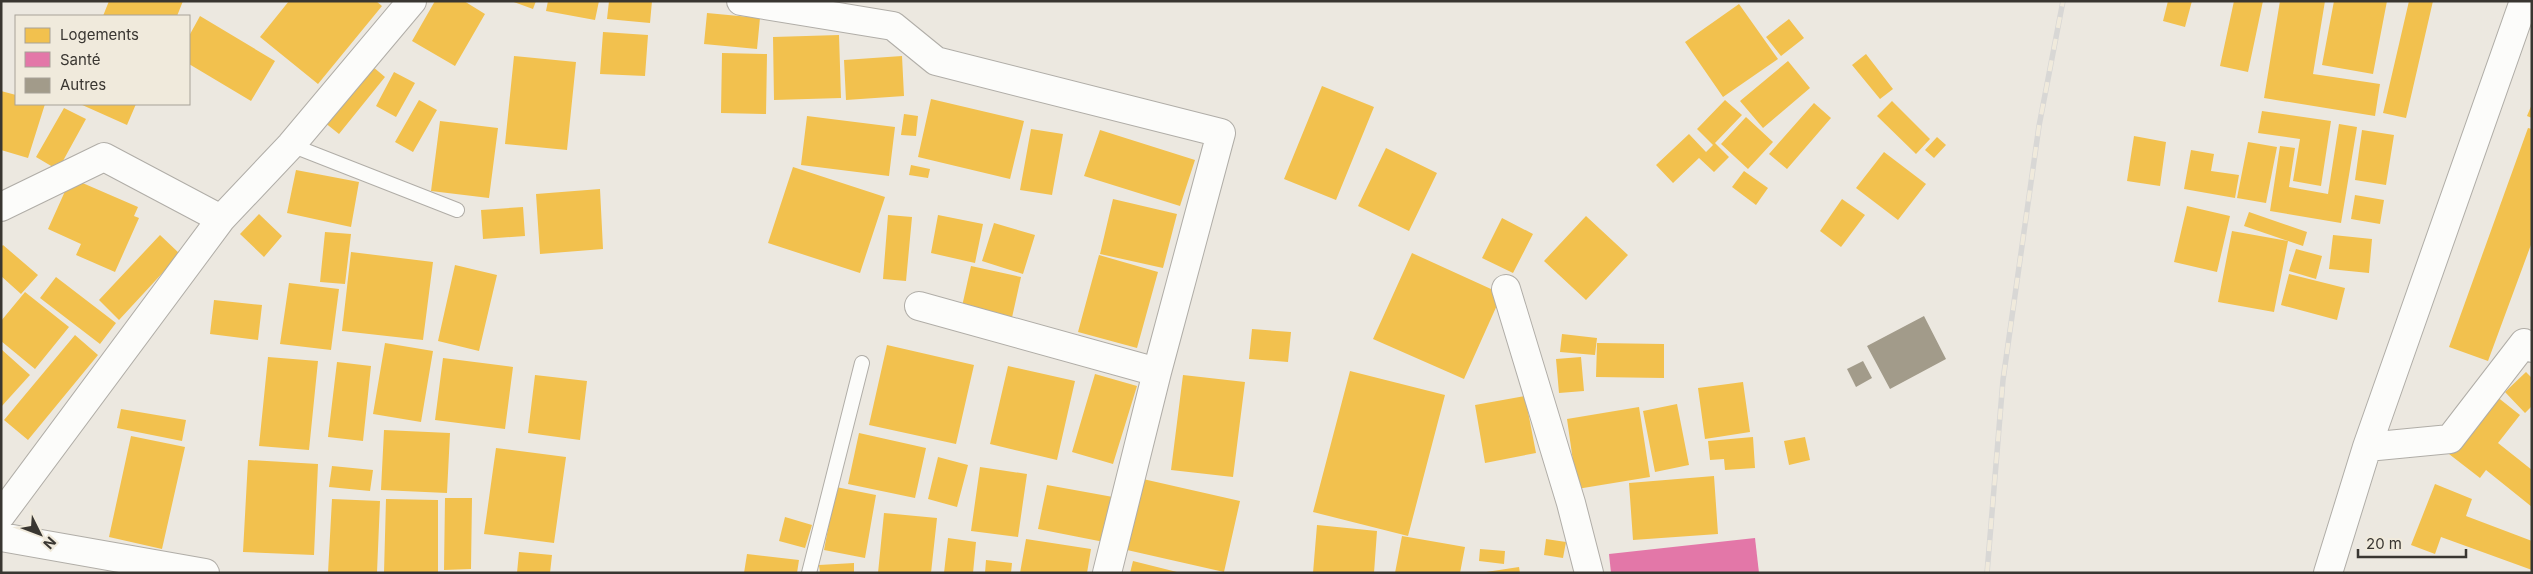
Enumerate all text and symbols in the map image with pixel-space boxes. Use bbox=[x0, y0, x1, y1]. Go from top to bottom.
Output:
legend bbox=[15, 15, 190, 105]
text: Logements bbox=[60, 25, 139, 44]
text: Santé bbox=[60, 50, 100, 69]
text: Autres bbox=[60, 75, 106, 94]
north arrow bbox=[15, 509, 65, 559]
scale bar bbox=[2358, 526, 2466, 558]
text: N bbox=[40, 533, 60, 553]
text: 20 m bbox=[2366, 534, 2402, 553]

